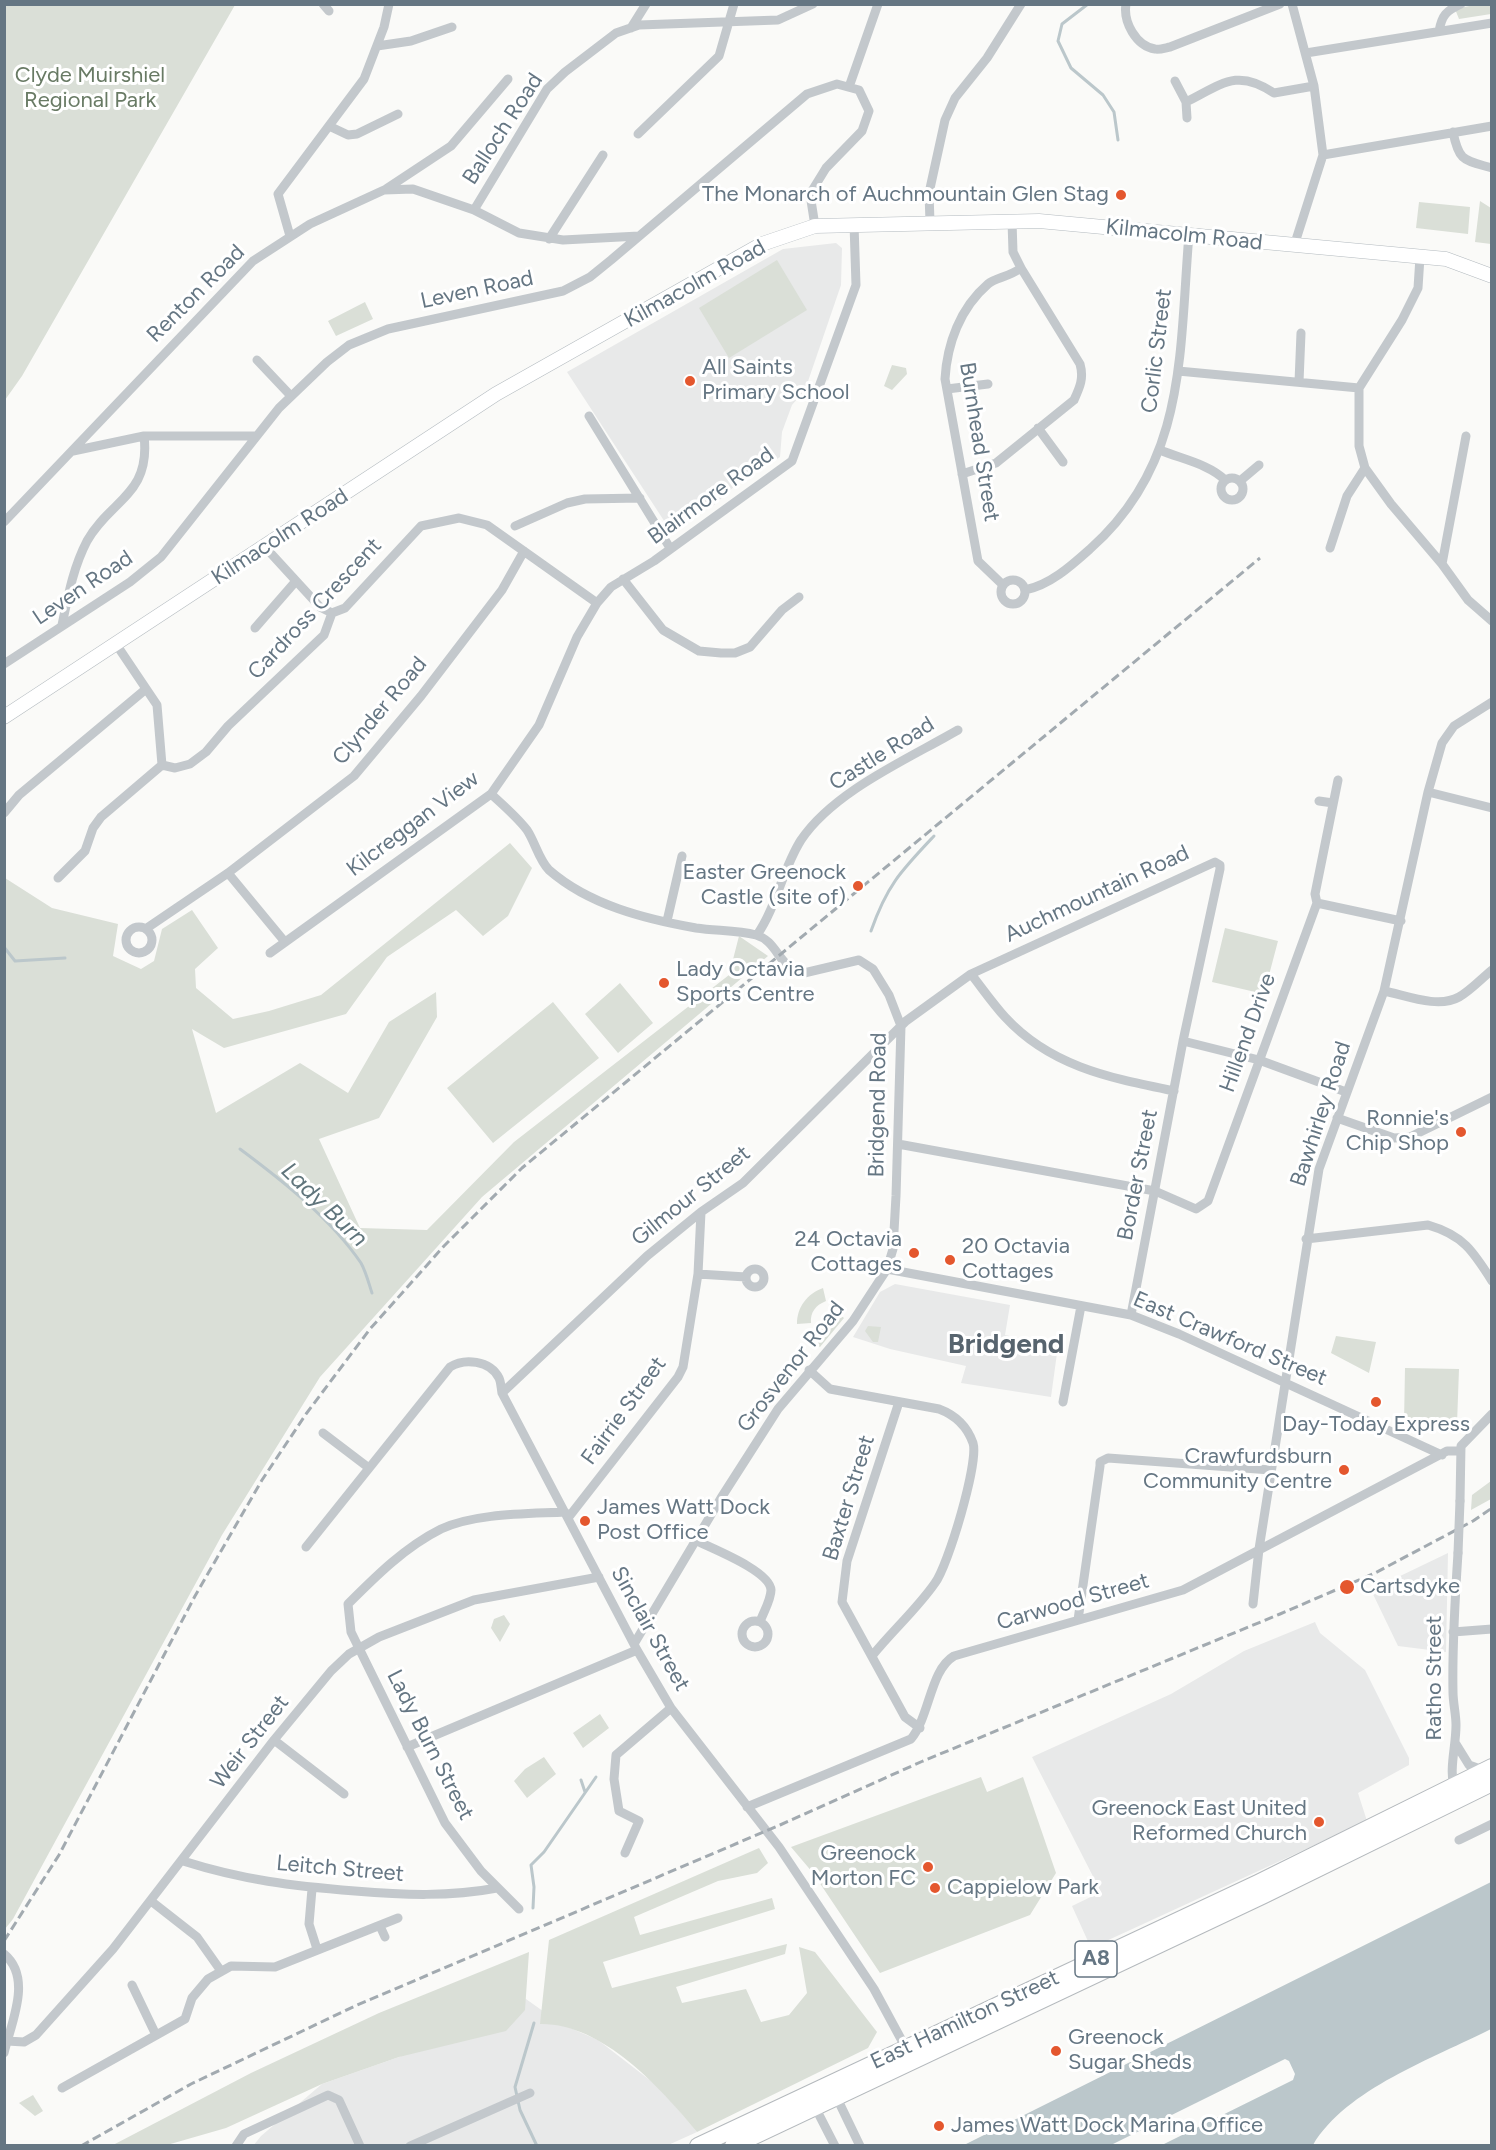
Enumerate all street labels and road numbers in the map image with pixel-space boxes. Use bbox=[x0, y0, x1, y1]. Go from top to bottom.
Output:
street label: Balloch Road bbox=[457, 68, 549, 190]
street label: Kilmacolm Road bbox=[1104, 214, 1264, 256]
street label: Kilmacolm Road bbox=[620, 234, 770, 334]
street label: Renton Road bbox=[142, 240, 250, 348]
street label: Leven Road bbox=[418, 265, 536, 315]
street label: Corlic Street bbox=[1136, 287, 1178, 415]
street label: Burnhead Street bbox=[953, 360, 1005, 524]
street label: Blairmore Road bbox=[643, 442, 779, 550]
street label: Kilmacolm Road bbox=[207, 483, 353, 591]
street label: Cardross Crescent bbox=[243, 533, 387, 685]
street label: Leven Road bbox=[28, 545, 138, 631]
street label: Clynder Road bbox=[327, 652, 433, 770]
street label: Castle Road bbox=[825, 711, 939, 797]
street label: Kilcreggan View bbox=[342, 766, 484, 882]
street label: Auchmountain Road bbox=[1001, 840, 1193, 948]
street label: Hillend Drive bbox=[1214, 970, 1282, 1096]
street label: Bridgend Road bbox=[864, 1032, 892, 1178]
street label: Bawhirley Road bbox=[1285, 1038, 1357, 1190]
street label: Border Street bbox=[1112, 1107, 1164, 1243]
street label: Gilmour Street bbox=[626, 1140, 756, 1252]
street label: East Crawford Street bbox=[1129, 1286, 1331, 1392]
street label: Grosvenor Road bbox=[732, 1296, 850, 1438]
street label: Fairrie Street bbox=[576, 1352, 672, 1470]
street label: Baxter Street bbox=[817, 1432, 881, 1564]
street label: Sinclair Street bbox=[605, 1562, 695, 1696]
street label: Carwood Street bbox=[994, 1568, 1152, 1636]
street label: Ratho Street bbox=[1422, 1615, 1448, 1741]
street label: Lady Burn Street bbox=[381, 1665, 479, 1825]
street label: Weir Street bbox=[205, 1690, 295, 1794]
street label: Leitch Street bbox=[275, 1850, 405, 1888]
road number: A8 bbox=[1075, 1941, 1117, 1977]
street label: East Hamilton Street bbox=[867, 1965, 1063, 2075]

